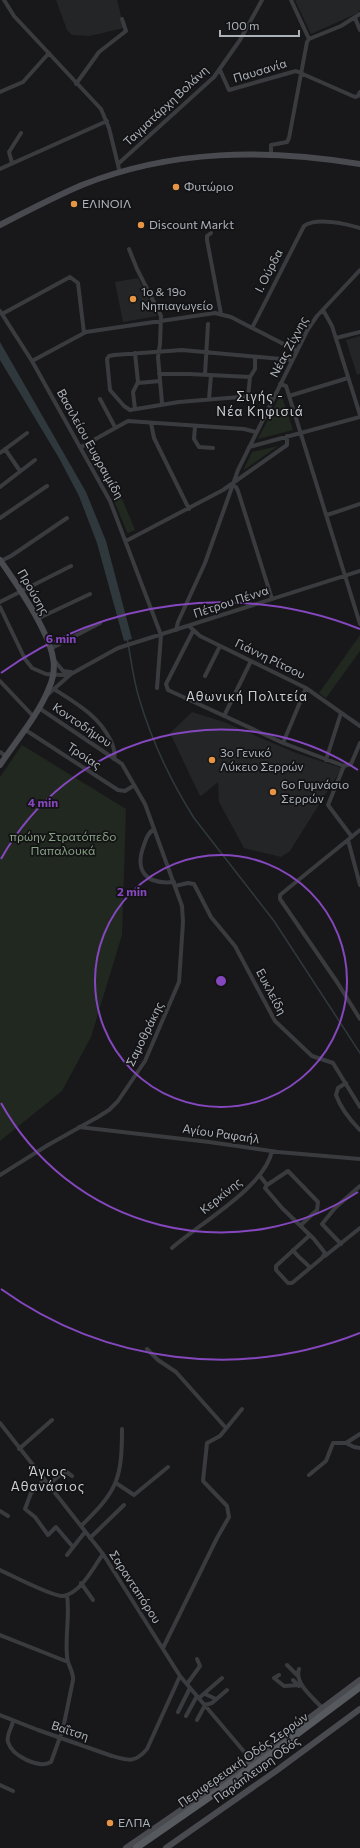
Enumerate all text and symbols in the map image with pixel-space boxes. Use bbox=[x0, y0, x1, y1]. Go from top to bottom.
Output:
scale bar bbox=[220, 12, 299, 38]
text: 100 m bbox=[226, 18, 260, 32]
street label: Παυσανία bbox=[231, 55, 288, 85]
street label: Ταγματάρχη Βολάνη bbox=[120, 62, 211, 148]
place label: Φυτώριο bbox=[184, 179, 234, 193]
marker: Φυτώριο bbox=[171, 182, 181, 192]
place label: ΕΛΙΝΟΙΛ bbox=[82, 196, 131, 210]
marker: ΕΛΙΝΟΙΛ bbox=[69, 199, 79, 209]
place label: Discount Markt bbox=[149, 217, 234, 231]
marker: Discount Markt bbox=[136, 220, 146, 230]
street label: Ι. Ούρδα bbox=[251, 247, 285, 294]
place label: 1ο & 19ο Νηπιαγωγείο bbox=[141, 284, 213, 312]
marker: 1ο & 19ο Νηπιαγωγείο bbox=[128, 294, 138, 304]
street label: Νέας Ζίχνης bbox=[266, 313, 310, 380]
street label: Βασιλείου Ευφραιμίδη bbox=[55, 386, 127, 501]
district label: Σιγής - Νέα Κηφισιά bbox=[216, 388, 304, 419]
street label: Προύσης bbox=[15, 566, 53, 617]
street label: Πέτρου Πέννα bbox=[191, 582, 270, 620]
text: 6 min bbox=[46, 631, 76, 645]
street label: Γιάννη Ρίτσου bbox=[233, 635, 308, 681]
district label: Αθωνική Πολιτεία bbox=[186, 688, 308, 704]
street label: Κοντοδήμου bbox=[50, 699, 115, 749]
street label: Τροίας bbox=[65, 739, 104, 771]
place label: 3ο Γενικό Λύκειο Σερρών bbox=[220, 745, 303, 773]
marker: 3ο Γενικό Λύκειο Σερρών bbox=[207, 755, 217, 765]
place label: 6ο Γυμνάσιο Σερρών bbox=[281, 777, 349, 805]
marker: 6ο Γυμνάσιο Σερρών bbox=[268, 787, 278, 797]
text: 4 min bbox=[28, 795, 58, 809]
park label: πρώην Στρατόπεδο Παπαλουκά bbox=[10, 829, 116, 857]
text: 2 min bbox=[117, 884, 147, 898]
street label: Ευκλείδη bbox=[254, 966, 290, 1017]
centre of rings bbox=[214, 974, 228, 988]
street label: Σαμοθράκης bbox=[122, 999, 166, 1068]
street label: Αγίου Ραφαήλ bbox=[182, 1121, 261, 1145]
street label: Κερκίνης bbox=[197, 1174, 244, 1216]
district label: Άγιος Αθανάσιος bbox=[11, 1463, 85, 1494]
street label: Σαρανταπόρου bbox=[107, 1547, 165, 1626]
street label: Περιφερειακή Οδός Σερρών bbox=[175, 1709, 310, 1809]
street label: Βαΐτση bbox=[50, 1717, 91, 1743]
street label: Παράπλευρη Οδός bbox=[210, 1733, 302, 1805]
place label: ΕΛΠΑ bbox=[118, 1815, 151, 1829]
marker: ΕΛΠΑ bbox=[105, 1818, 115, 1828]

